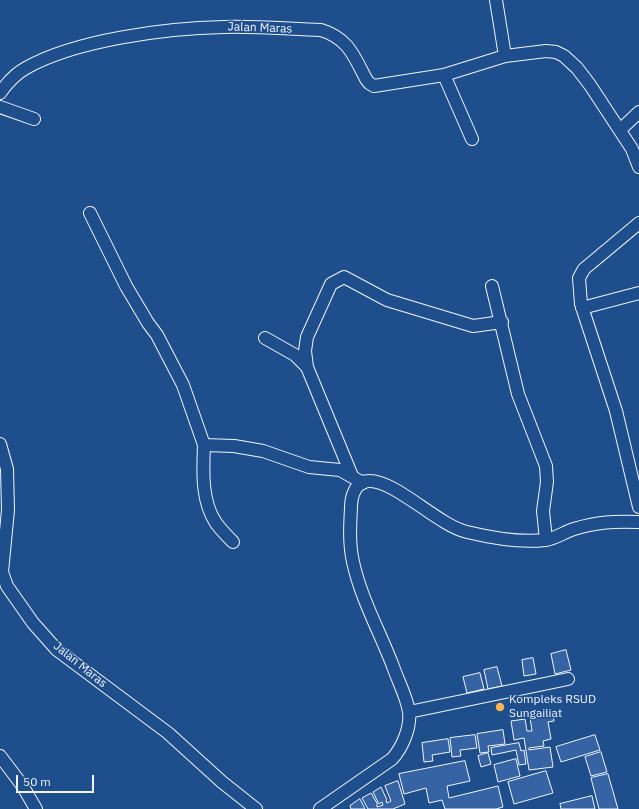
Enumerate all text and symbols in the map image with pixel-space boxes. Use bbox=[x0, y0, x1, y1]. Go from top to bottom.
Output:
street label: Jalan Maras bbox=[227, 20, 293, 36]
street label: Jalan Maras bbox=[50, 639, 110, 691]
place label: Kompleks RSUD Sungailiat bbox=[509, 693, 596, 721]
marker: Kompleks RSUD Sungailiat bbox=[494, 701, 506, 713]
scale bar bbox=[18, 767, 96, 793]
text: 50 m bbox=[23, 774, 51, 789]

